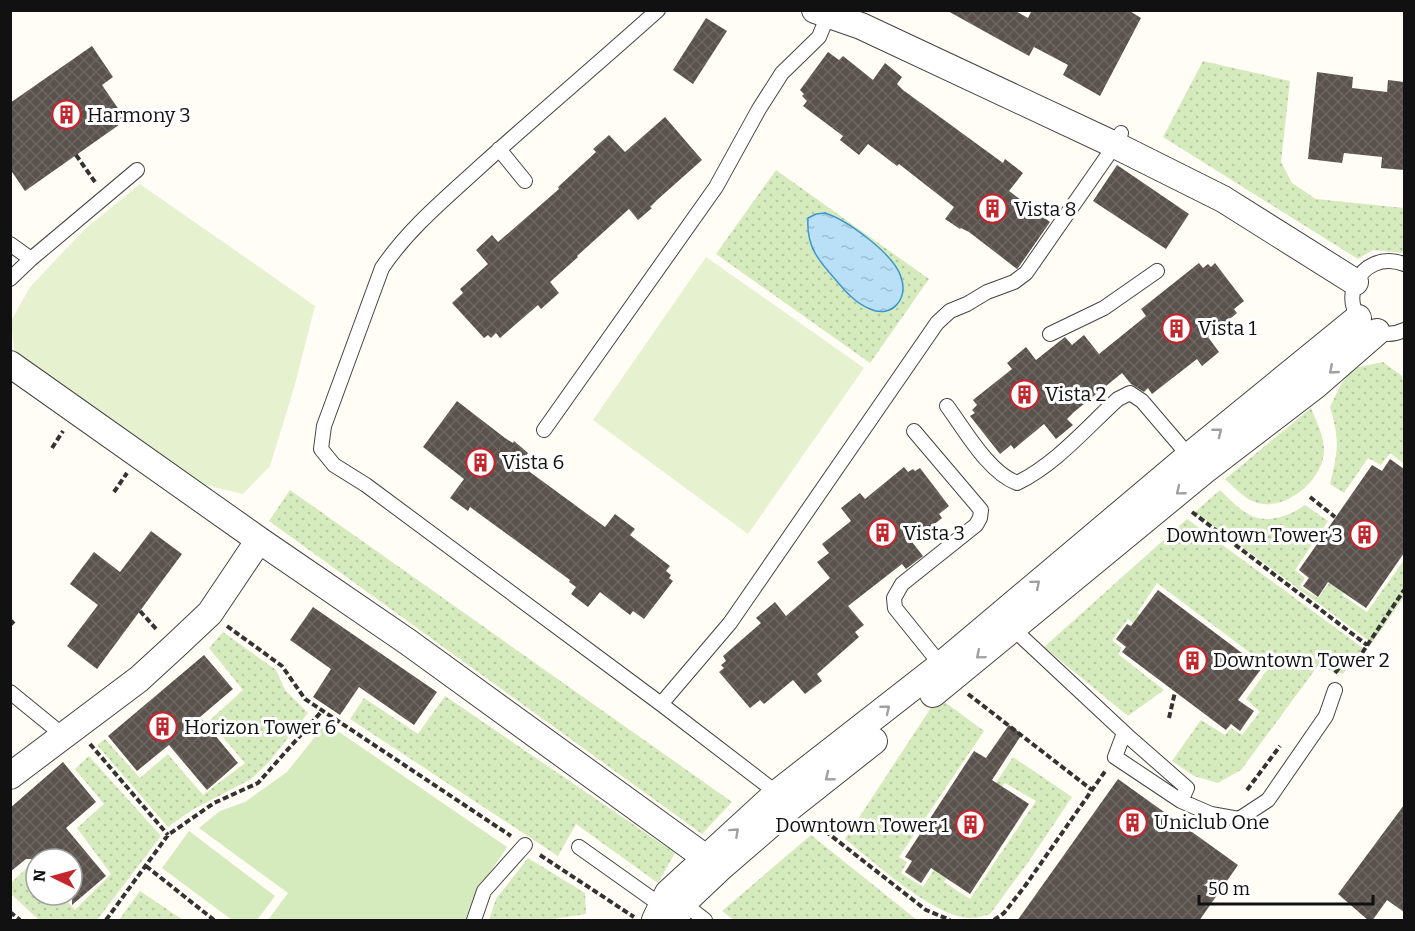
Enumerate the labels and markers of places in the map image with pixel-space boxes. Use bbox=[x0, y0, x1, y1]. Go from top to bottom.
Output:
building icon: Harmony 3 bbox=[50, 99, 82, 131]
place label: Harmony 3 bbox=[87, 103, 191, 127]
building icon: Vista 8 bbox=[977, 193, 1009, 225]
place label: Vista 8 bbox=[1014, 197, 1076, 221]
building icon: Vista 1 bbox=[1161, 312, 1193, 344]
place label: Vista 1 bbox=[1198, 316, 1257, 340]
building icon: Vista 2 bbox=[1008, 378, 1040, 410]
place label: Vista 2 bbox=[1045, 382, 1106, 406]
building icon: Vista 6 bbox=[465, 446, 497, 478]
place label: Vista 6 bbox=[502, 450, 564, 474]
building icon: Vista 3 bbox=[866, 517, 898, 549]
building icon: Downtown Tower 3 bbox=[1348, 519, 1380, 551]
place label: Vista 3 bbox=[903, 521, 965, 545]
place label: Downtown Tower 3 bbox=[1166, 523, 1343, 547]
building icon: Downtown Tower 2 bbox=[1176, 644, 1208, 676]
place label: Downtown Tower 2 bbox=[1213, 648, 1390, 672]
building icon: Horizon Tower 6 bbox=[147, 711, 179, 743]
place label: Horizon Tower 6 bbox=[184, 715, 336, 739]
building icon: Uniclub One bbox=[1117, 806, 1149, 838]
building icon: Downtown Tower 1 bbox=[954, 809, 986, 841]
place label: Uniclub One bbox=[1154, 810, 1269, 834]
place label: Downtown Tower 1 bbox=[775, 813, 949, 837]

